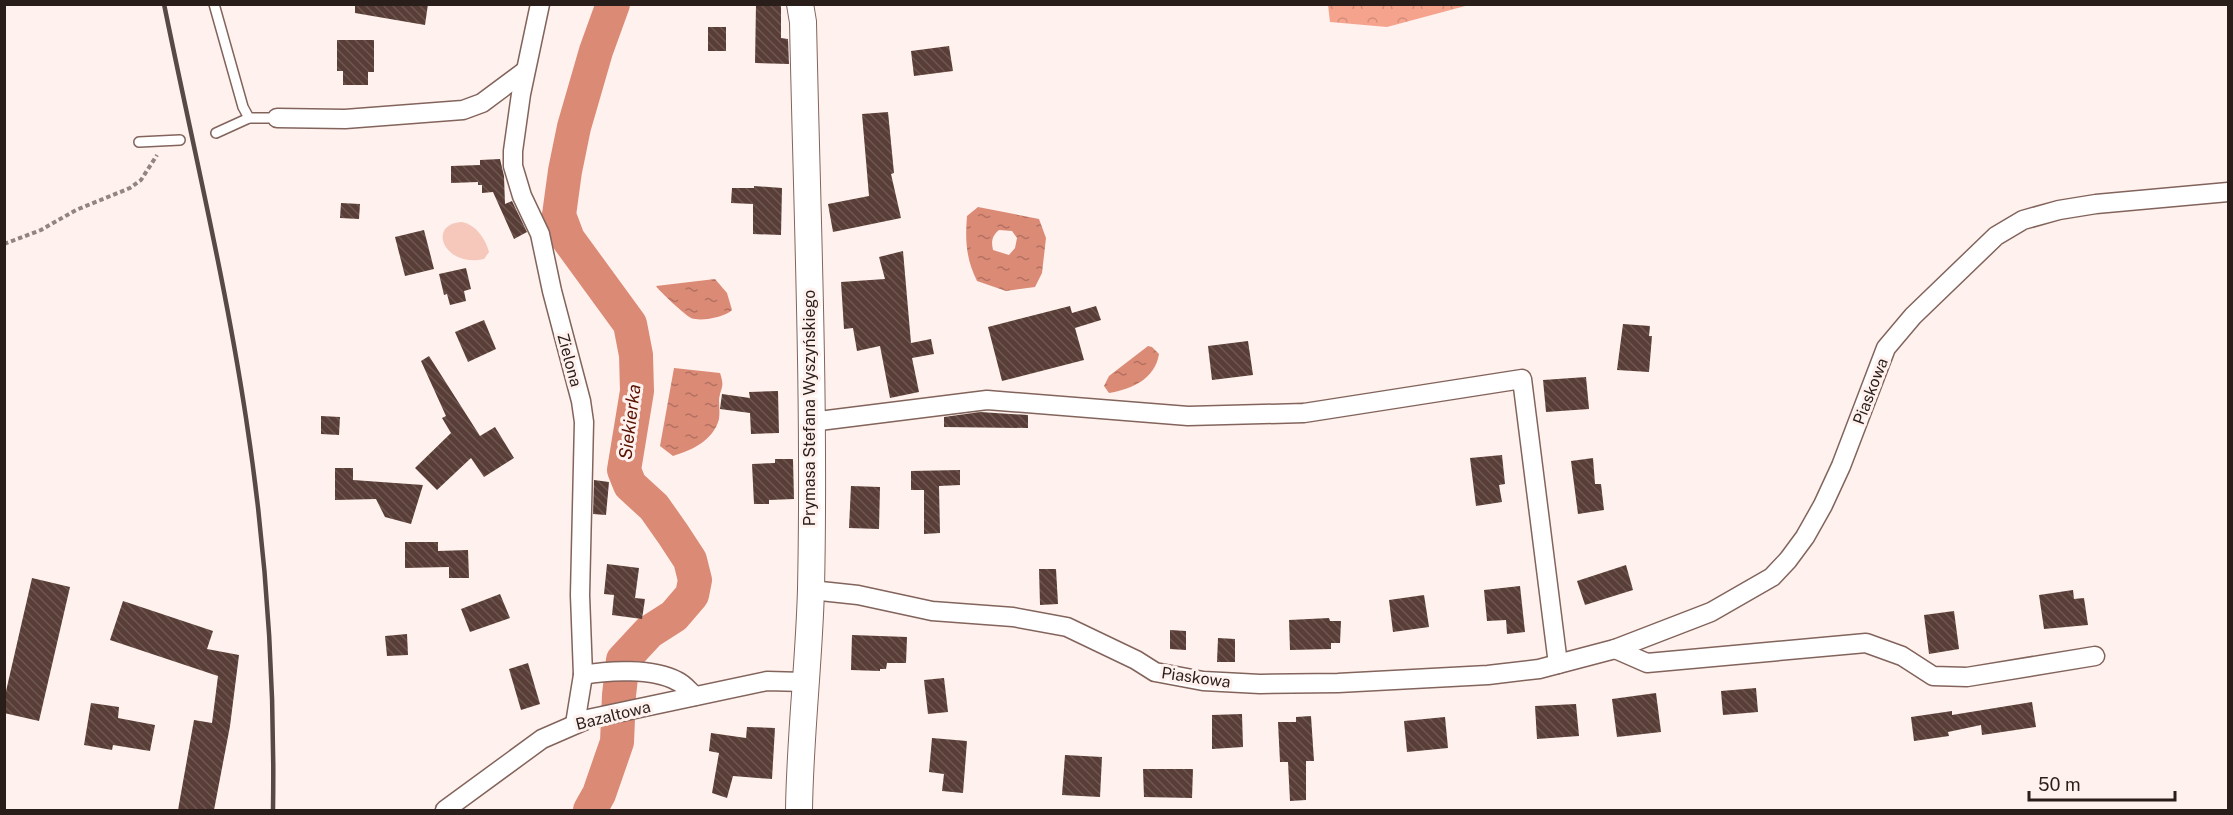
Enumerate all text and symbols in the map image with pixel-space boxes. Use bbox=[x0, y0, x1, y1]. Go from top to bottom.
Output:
street label: Prymasa Stefana Wyszyńskiego bbox=[800, 290, 819, 526]
street label: Zielona bbox=[553, 331, 586, 389]
street label: Piaskowa bbox=[1849, 355, 1892, 427]
water label: Siekierka bbox=[614, 383, 645, 461]
street label: Piaskowa bbox=[1160, 663, 1232, 692]
street label: Bazaltowa bbox=[574, 697, 653, 734]
scale bar bbox=[2029, 764, 2174, 802]
text: 50 m bbox=[2038, 774, 2081, 795]

